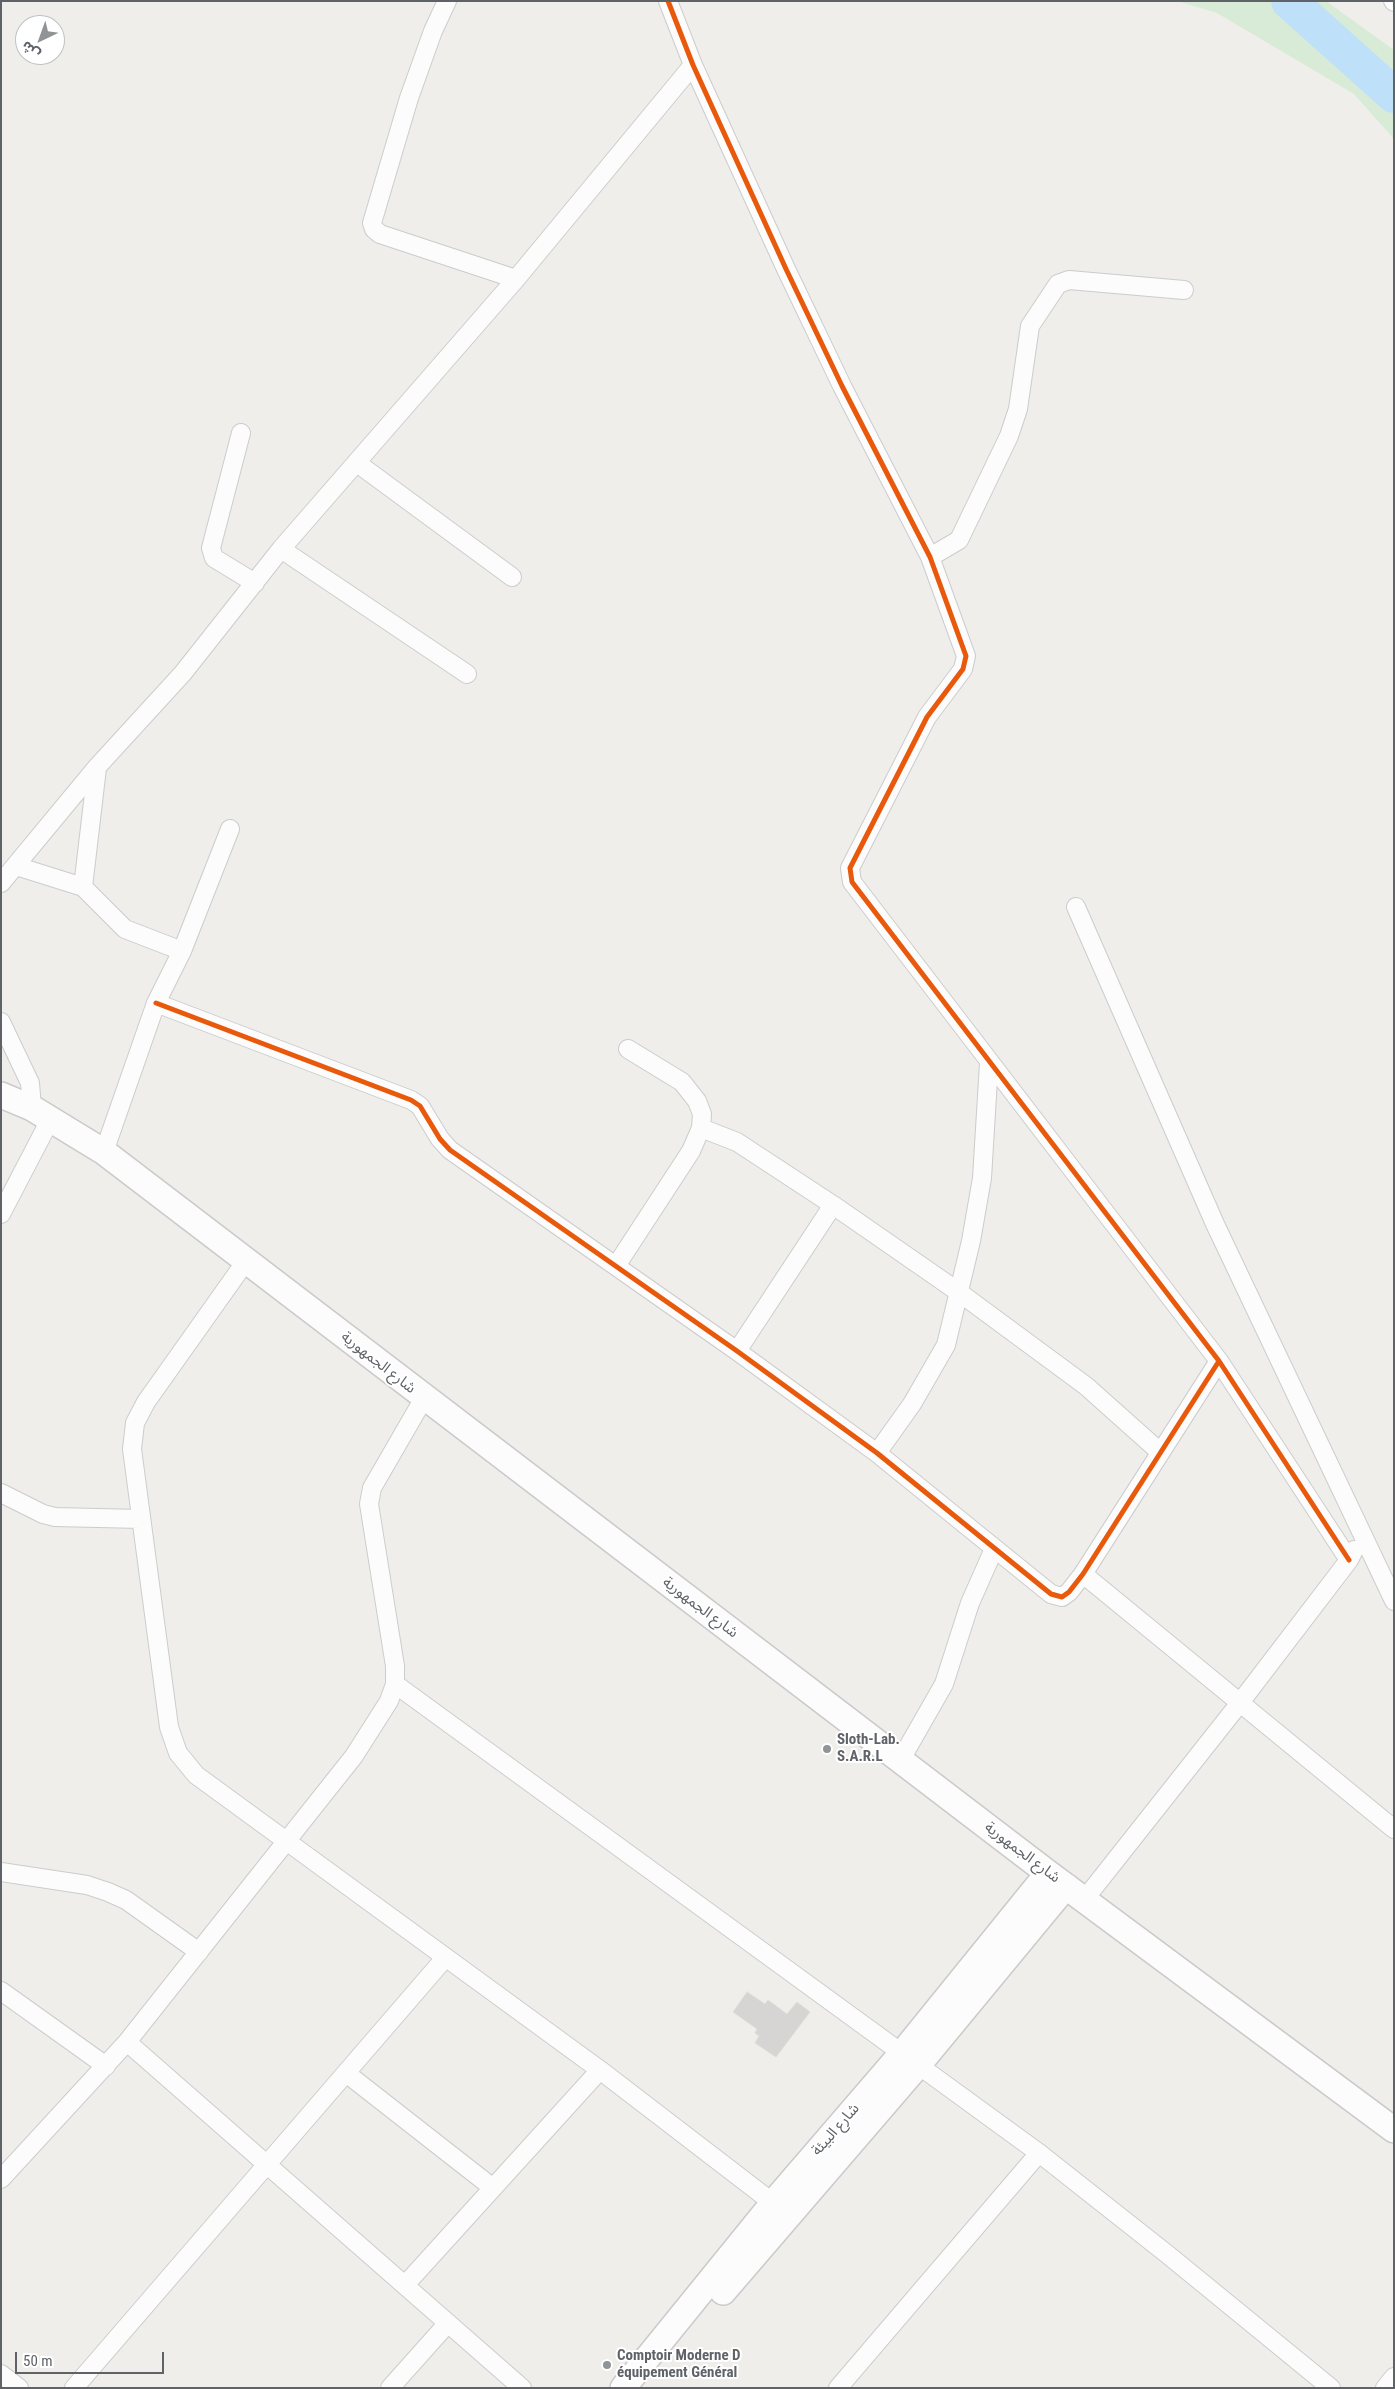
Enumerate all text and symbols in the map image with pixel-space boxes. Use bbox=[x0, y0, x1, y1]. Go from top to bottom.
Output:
north arrow bbox=[15, 15, 65, 65]
text: ش bbox=[18, 38, 43, 63]
street label: شارع الجمهورية bbox=[337, 1328, 419, 1398]
street label: شارع الجمهورية bbox=[659, 1574, 741, 1642]
place label: Sloth-Lab. S.A.R.L bbox=[837, 1731, 900, 1766]
marker: Sloth-Lab. S.A.R.L bbox=[821, 1743, 833, 1755]
street label: شارع الجمهورية bbox=[981, 1819, 1063, 1887]
street label: شارع البيئة bbox=[808, 2100, 864, 2160]
scale bar bbox=[18, 2342, 166, 2374]
place label: Comptoir Moderne D équipement Général bbox=[617, 2347, 741, 2382]
text: 50 m bbox=[23, 2352, 53, 2370]
marker: Comptoir Moderne D équipement Général bbox=[601, 2359, 613, 2371]

